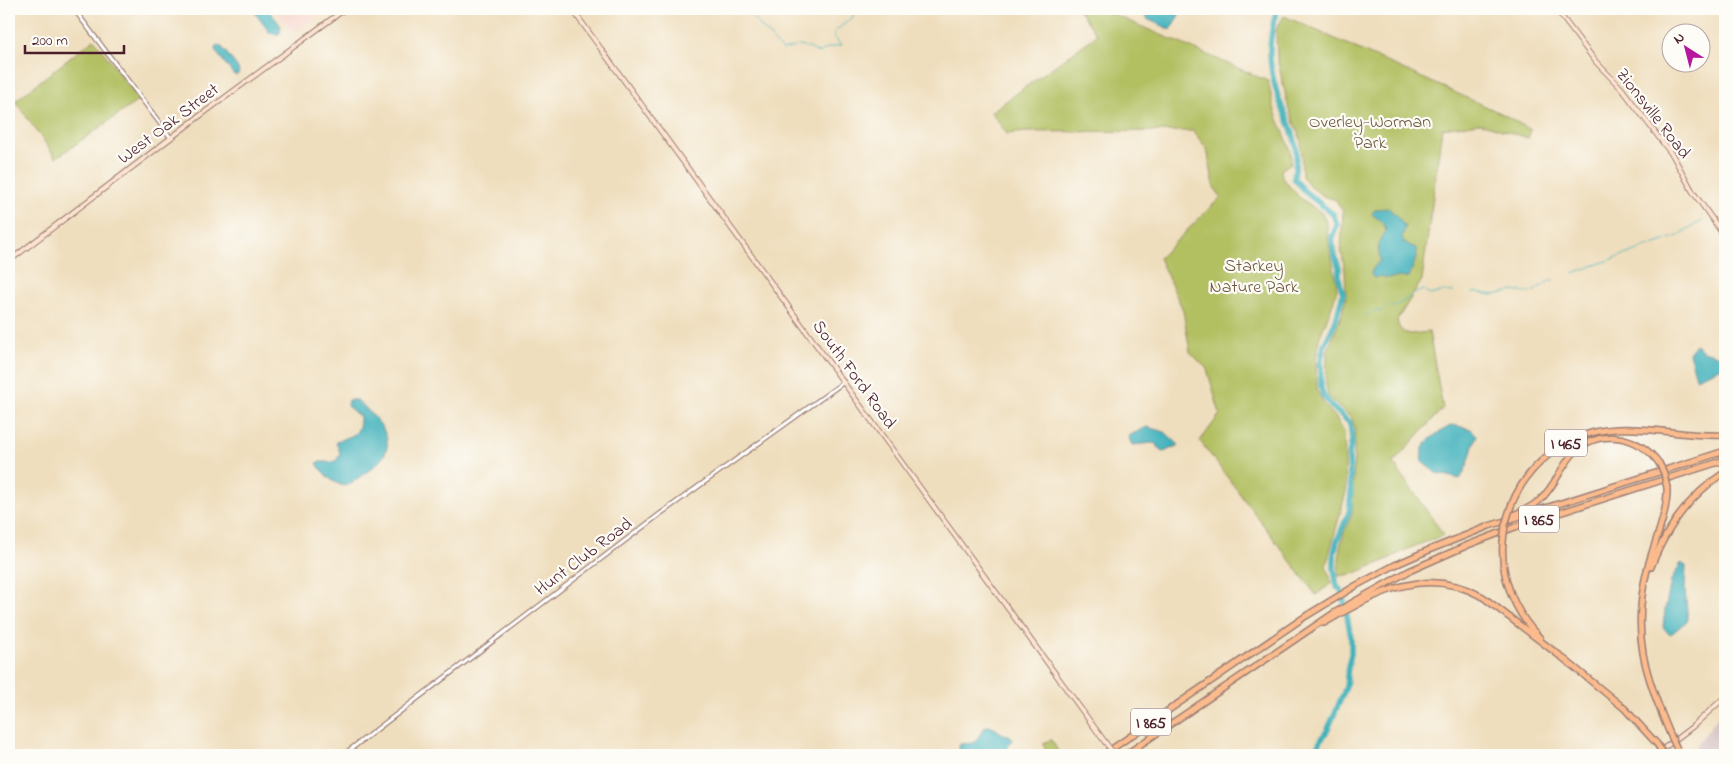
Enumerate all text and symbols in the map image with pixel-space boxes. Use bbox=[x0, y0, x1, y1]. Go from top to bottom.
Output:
scale bar bbox=[25, 22, 124, 54]
north arrow bbox=[1662, 22, 1712, 72]
text: N bbox=[1669, 27, 1689, 50]
text: 200 m bbox=[32, 30, 68, 52]
street label: Zionsville Road bbox=[1609, 63, 1696, 165]
street label: West Oak Street bbox=[113, 78, 225, 171]
park label: Overley-Worman Park bbox=[1309, 110, 1431, 157]
park label: Starkey Nature Park bbox=[1210, 254, 1299, 301]
street label: South Ford Road bbox=[805, 315, 902, 435]
road number: I 465 bbox=[1545, 429, 1587, 456]
road number: I 865 bbox=[1519, 506, 1559, 532]
street label: Hunt Club Road bbox=[530, 512, 639, 603]
road number: I 865 bbox=[1131, 709, 1171, 736]

